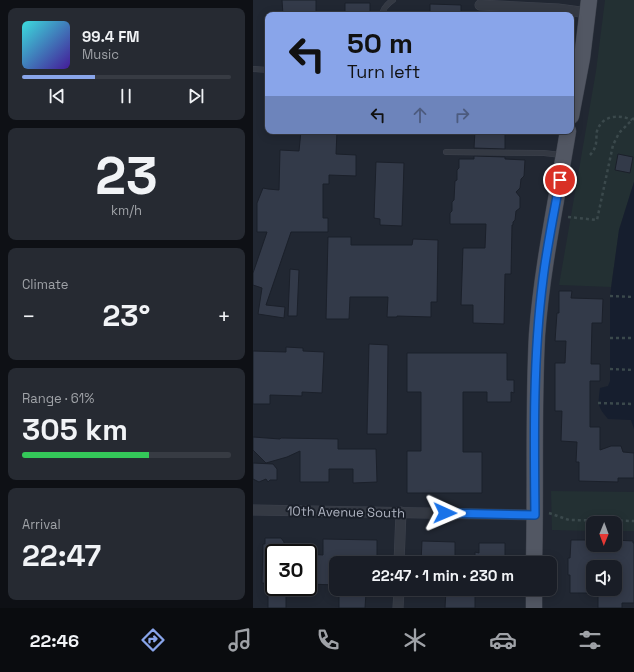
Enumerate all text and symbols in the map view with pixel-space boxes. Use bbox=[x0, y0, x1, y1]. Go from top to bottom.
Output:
text: 50 m bbox=[347, 25, 413, 61]
text: 99.4 FM bbox=[82, 27, 139, 46]
icon: left bbox=[281, 28, 333, 80]
text: Music bbox=[82, 46, 119, 63]
text: Turn left bbox=[347, 60, 420, 83]
icon: previous bbox=[46, 85, 68, 107]
icon: pause bbox=[115, 85, 137, 107]
icon: next bbox=[185, 85, 207, 107]
icon: left bbox=[367, 104, 389, 126]
icon: ahead bbox=[409, 104, 431, 126]
icon: right bbox=[451, 104, 473, 126]
text: 23 bbox=[95, 143, 158, 209]
pin bbox=[543, 163, 577, 197]
icon: arrive bbox=[549, 169, 571, 191]
text: km/h bbox=[111, 202, 142, 219]
text: Climate bbox=[22, 276, 68, 293]
text: 23° bbox=[103, 296, 150, 335]
text: − bbox=[22, 302, 36, 330]
text: + bbox=[217, 302, 231, 330]
text: Range · 61% bbox=[22, 390, 94, 407]
text: 305 km bbox=[22, 410, 128, 449]
position arrow bbox=[424, 492, 466, 534]
street label: 10th Avenue South bbox=[287, 502, 405, 522]
text: Arrival bbox=[22, 516, 61, 533]
north arrow bbox=[586, 516, 622, 552]
map controls bbox=[586, 516, 622, 596]
text: 22:47 bbox=[22, 536, 101, 575]
speed limit sign: 30 bbox=[265, 544, 317, 596]
button: sound bbox=[586, 560, 622, 596]
text: 22:47 · 1 min · 230 m bbox=[372, 566, 514, 585]
icon: directions bbox=[139, 626, 167, 654]
icon: music bbox=[226, 626, 254, 654]
icon: phone bbox=[314, 626, 342, 654]
icon: climate bbox=[401, 626, 429, 654]
icon: car bbox=[489, 626, 517, 654]
icon: filters bbox=[576, 626, 604, 654]
text: 22:46 bbox=[30, 629, 79, 652]

